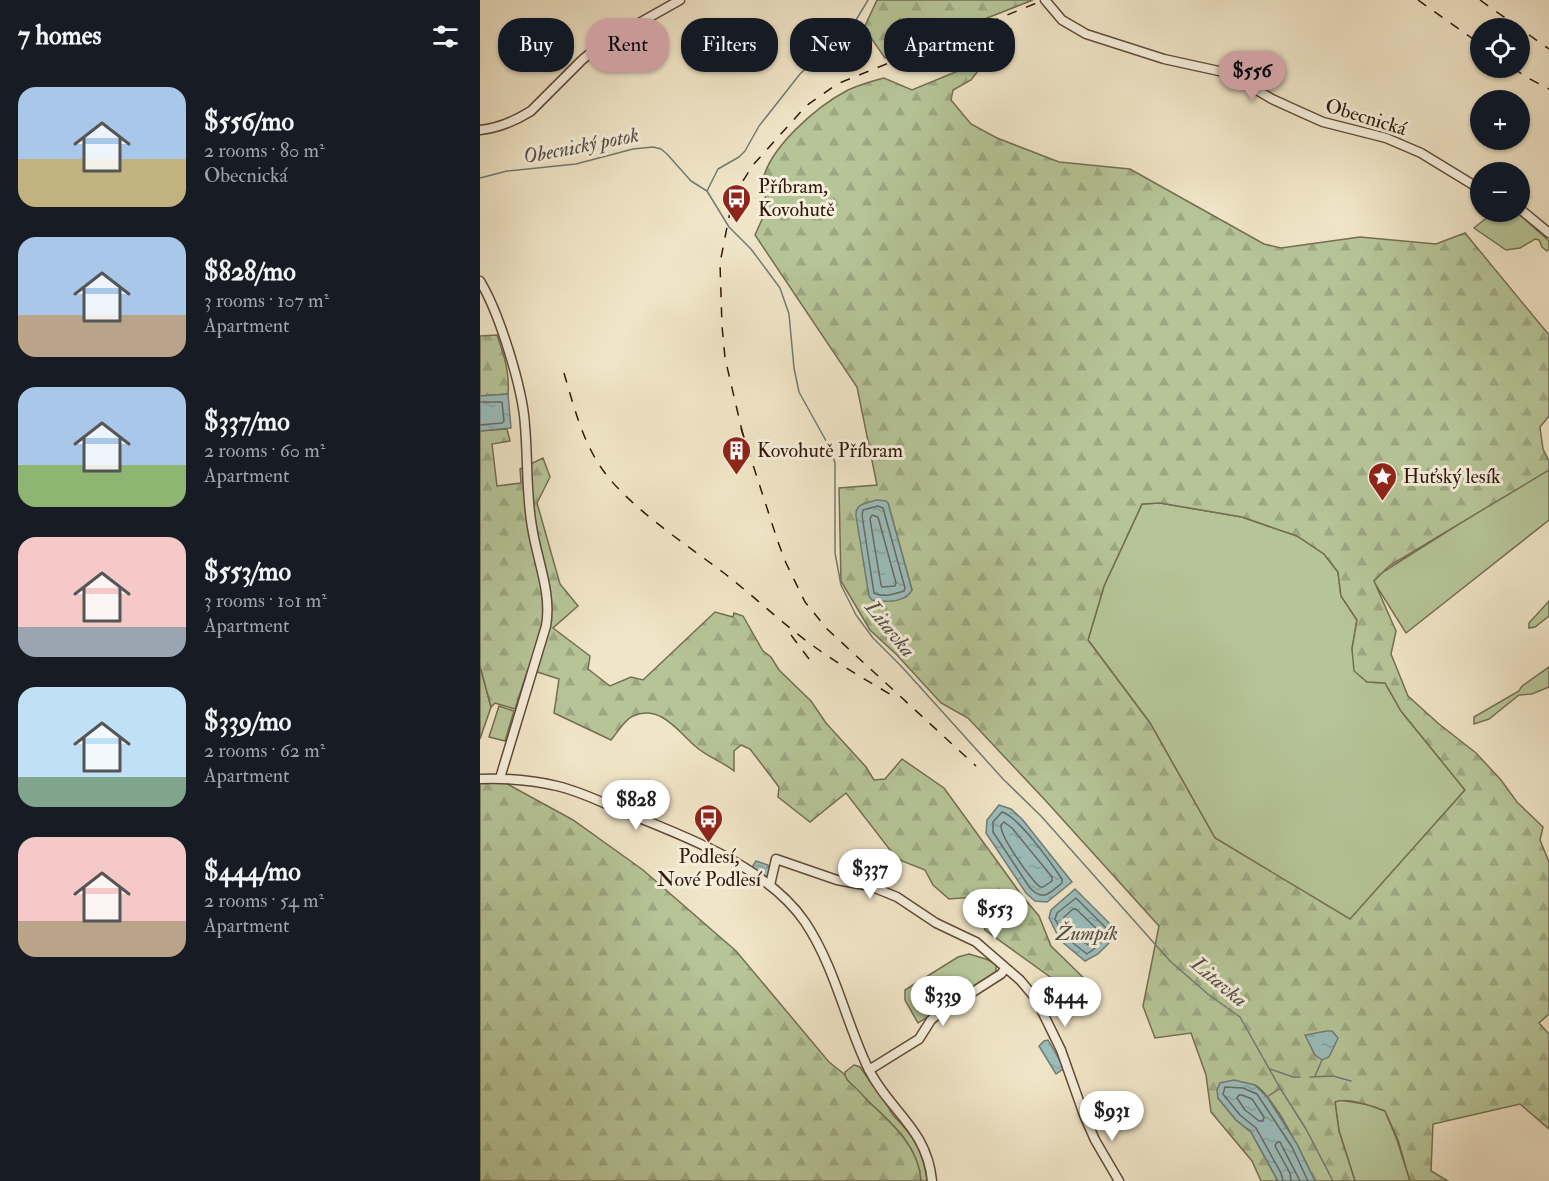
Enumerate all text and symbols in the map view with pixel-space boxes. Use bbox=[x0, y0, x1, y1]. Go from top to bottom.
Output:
chip: Buy bbox=[498, 18, 574, 72]
chip: Rent bbox=[586, 18, 669, 72]
chip: Filters bbox=[681, 18, 778, 72]
chip: New bbox=[790, 18, 872, 72]
chip: Apartment bbox=[884, 18, 1015, 72]
map controls bbox=[1470, 18, 1530, 222]
button: locate bbox=[1470, 18, 1530, 78]
text: 7 homes bbox=[18, 20, 101, 52]
icon: filters bbox=[429, 20, 462, 53]
pin: $556 bbox=[1216, 51, 1288, 102]
text: $556 bbox=[1233, 58, 1271, 83]
button: + bbox=[1470, 90, 1530, 150]
street label: Obecnická bbox=[1322, 93, 1410, 141]
text: $556/mo bbox=[204, 106, 294, 138]
icon: home bbox=[66, 111, 138, 183]
water label: Obecnický potok bbox=[521, 122, 641, 170]
text: 2 rooms · 80 m² bbox=[204, 138, 325, 163]
button: − bbox=[1470, 162, 1530, 222]
text: Obecnická bbox=[204, 163, 288, 188]
place label: Příbram, Kovohutě bbox=[758, 174, 835, 222]
bus stop icon: Příbram, Kovohutě bbox=[721, 182, 753, 224]
text: $828/mo bbox=[204, 256, 296, 288]
icon: home bbox=[66, 261, 138, 333]
text: 3 rooms · 107 m² bbox=[204, 288, 329, 313]
text: Apartment bbox=[204, 313, 289, 338]
text: $337/mo bbox=[204, 406, 290, 438]
icon: home bbox=[66, 411, 138, 483]
building icon: Kovohutě Příbram bbox=[720, 434, 752, 476]
text: 2 rooms · 60 m² bbox=[204, 438, 325, 463]
place label: Kovohutě Příbram bbox=[757, 438, 904, 463]
place icon: Huťský lesík bbox=[1366, 460, 1398, 502]
text: Apartment bbox=[204, 463, 289, 488]
place label: Huťský lesík bbox=[1403, 464, 1501, 489]
text: $553/mo bbox=[204, 556, 291, 588]
icon: home bbox=[66, 561, 138, 633]
text: 3 rooms · 101 m² bbox=[204, 588, 327, 613]
water label: Litavka bbox=[858, 594, 921, 663]
text: Apartment bbox=[204, 613, 289, 638]
text: $339/mo bbox=[204, 706, 291, 738]
icon: home bbox=[66, 711, 138, 783]
text: 2 rooms · 62 m² bbox=[204, 738, 325, 763]
text: Apartment bbox=[204, 763, 289, 788]
pin: $828 bbox=[600, 780, 672, 831]
text: $828 bbox=[616, 787, 656, 812]
bus stop icon: Podlesí, Nové Podlesí bbox=[693, 802, 725, 844]
place label: Podlesí, Nové Podlesí bbox=[657, 844, 763, 892]
pin: $337 bbox=[834, 849, 906, 900]
text: $444/mo bbox=[204, 856, 301, 888]
text: $337 bbox=[852, 856, 888, 881]
icon: home bbox=[66, 861, 138, 933]
text: 2 rooms · 54 m² bbox=[204, 888, 324, 913]
pin: $553 bbox=[959, 889, 1031, 940]
text: $553 bbox=[977, 896, 1013, 921]
text: Apartment bbox=[204, 913, 289, 938]
water label: Žumpík bbox=[1055, 920, 1118, 947]
water label: Litavka bbox=[1184, 950, 1253, 1014]
pin: $339 bbox=[907, 976, 979, 1027]
pin: $444 bbox=[1029, 977, 1101, 1028]
text: $339 bbox=[925, 983, 961, 1008]
text: $444 bbox=[1043, 984, 1087, 1009]
pin: $931 bbox=[1076, 1091, 1148, 1142]
text: $931 bbox=[1094, 1098, 1130, 1123]

